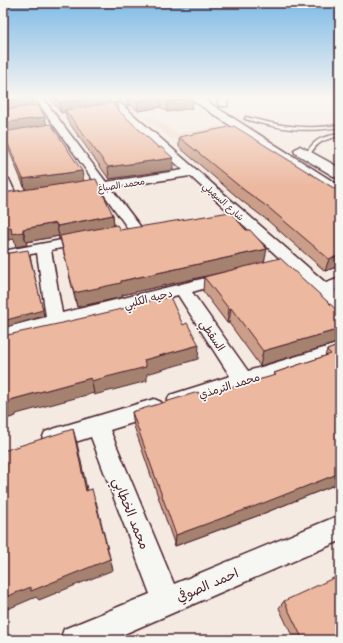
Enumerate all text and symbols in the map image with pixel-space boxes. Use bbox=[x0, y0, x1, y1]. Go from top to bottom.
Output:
street label: محمد الصباغ bbox=[96, 173, 146, 195]
street label: شارع السهيلي bbox=[198, 179, 248, 226]
street label: دحيه الكلبي bbox=[122, 284, 175, 315]
street label: السقطي bbox=[194, 316, 230, 356]
street label: محمد الترمذي bbox=[196, 368, 262, 403]
street label: محمد الخطابي bbox=[106, 474, 155, 553]
street label: احمد الصوفي bbox=[173, 562, 241, 607]

